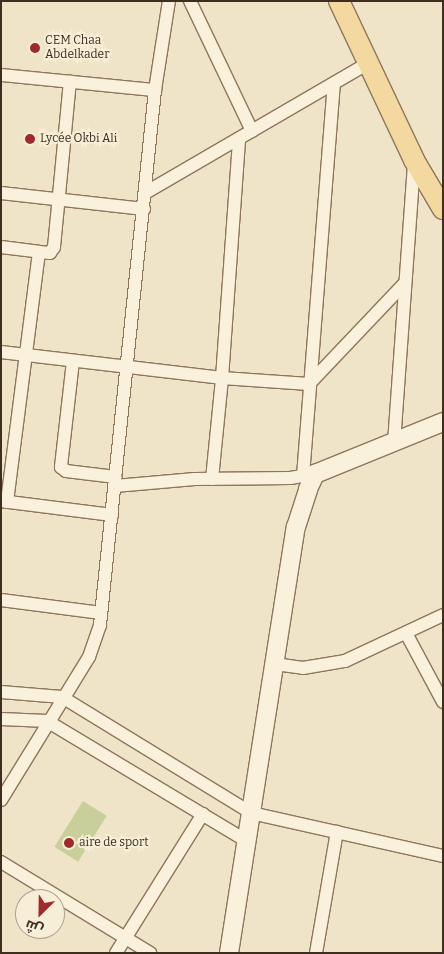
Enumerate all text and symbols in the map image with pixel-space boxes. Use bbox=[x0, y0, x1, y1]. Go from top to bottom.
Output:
place label: CEM Chaa Abdelkader bbox=[45, 34, 109, 62]
marker: CEM Chaa Abdelkader bbox=[29, 42, 41, 54]
place label: Lycée Okbi Ali bbox=[40, 132, 117, 146]
marker: Lycée Okbi Ali bbox=[24, 133, 36, 145]
place label: aire de sport bbox=[79, 836, 149, 850]
marker: aire de sport bbox=[63, 837, 75, 849]
north arrow bbox=[15, 889, 65, 939]
text: ش bbox=[23, 916, 46, 939]

